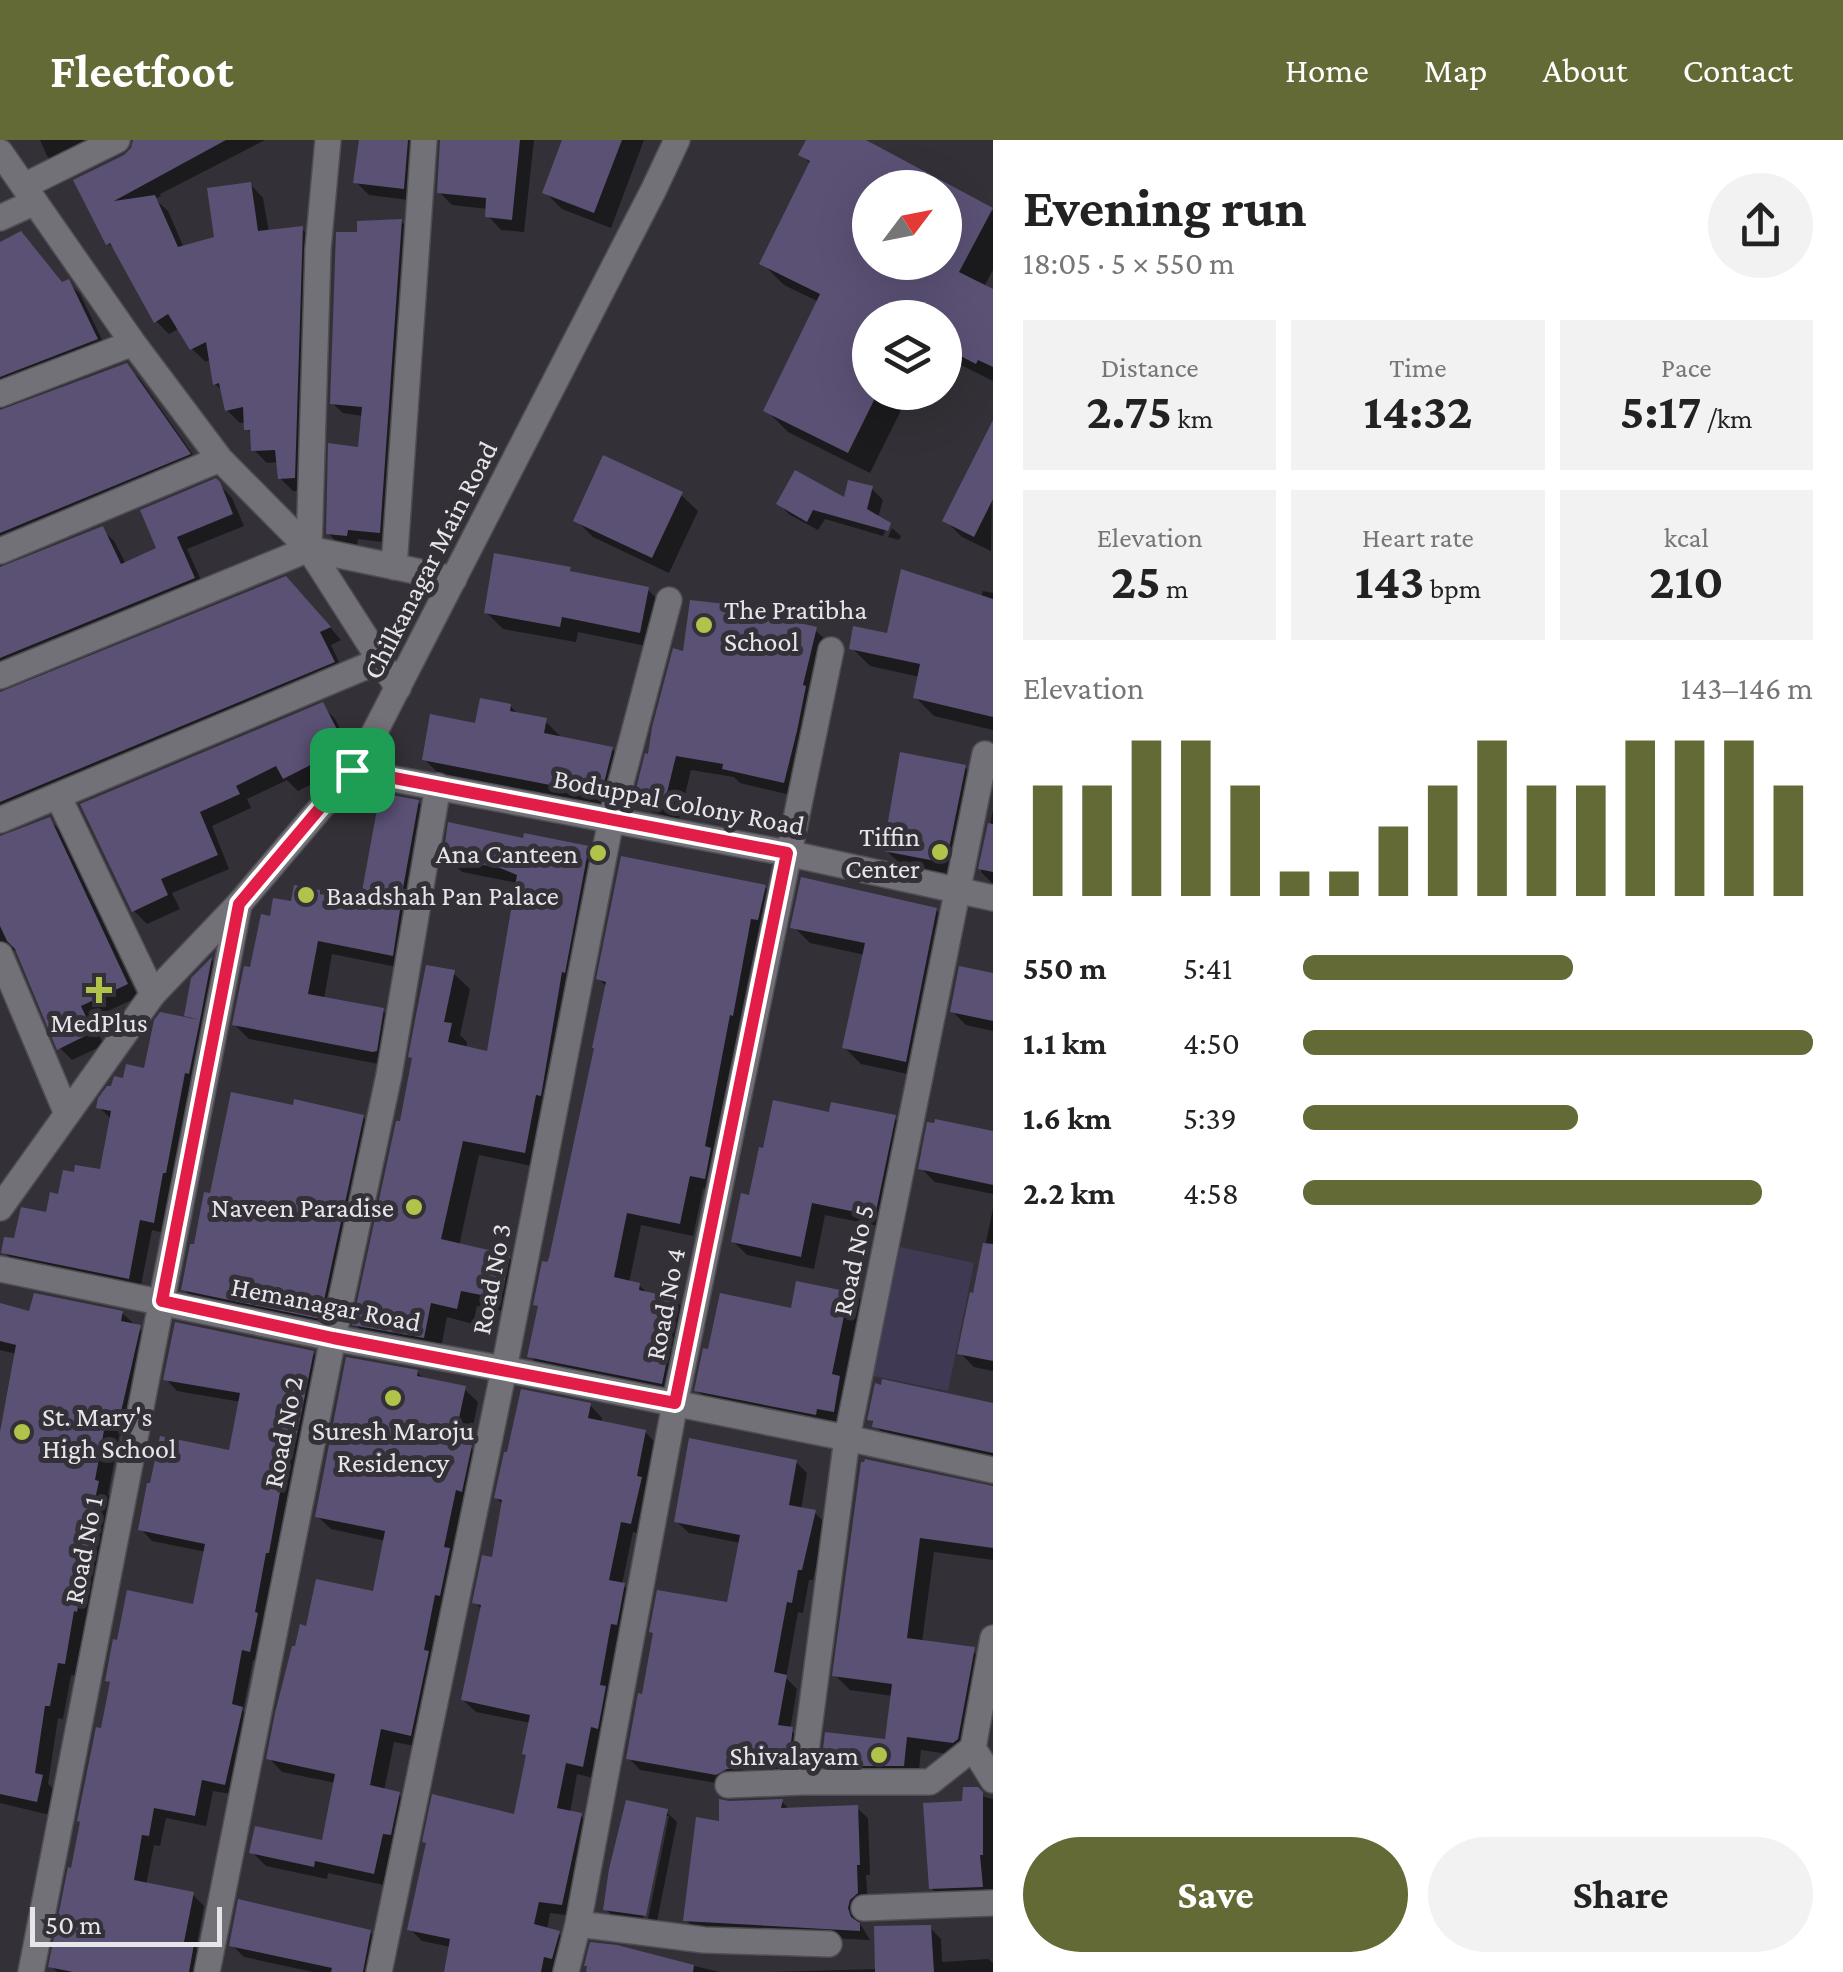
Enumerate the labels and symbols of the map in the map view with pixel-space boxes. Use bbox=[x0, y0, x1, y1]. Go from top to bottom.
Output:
north arrow bbox=[852, 170, 962, 280]
street label: Chilkanagar Main Road bbox=[357, 436, 504, 684]
place label: The Pratibha School bbox=[724, 594, 867, 657]
marker: The Pratibha School bbox=[693, 614, 715, 636]
pin bbox=[310, 728, 395, 813]
street label: Boduppal Colony Road bbox=[551, 762, 807, 842]
place label: Tiffin Center bbox=[845, 821, 920, 884]
place label: Ana Canteen bbox=[436, 838, 578, 869]
marker: Tiffin Center bbox=[929, 841, 951, 863]
marker: Ana Canteen bbox=[587, 842, 609, 864]
place label: Baadshah Pan Palace bbox=[326, 880, 559, 911]
marker: Baadshah Pan Palace bbox=[295, 884, 317, 906]
marker: MedPlus bbox=[88, 979, 110, 1001]
place label: MedPlus bbox=[50, 1007, 148, 1038]
place label: Naveen Paradise bbox=[211, 1192, 394, 1223]
marker: Naveen Paradise bbox=[403, 1196, 425, 1218]
street label: Road No 5 bbox=[826, 1202, 880, 1318]
street label: Road No 3 bbox=[465, 1221, 517, 1337]
street label: Road No 4 bbox=[639, 1245, 691, 1363]
street label: Hemanagar Road bbox=[229, 1270, 424, 1338]
street label: Road No 2 bbox=[257, 1374, 309, 1490]
marker: Suresh Maroju Residency bbox=[382, 1387, 404, 1409]
place label: St. Mary's High School bbox=[42, 1401, 176, 1464]
place label: Suresh Maroju Residency bbox=[312, 1415, 474, 1478]
marker: St. Mary's High School bbox=[11, 1421, 33, 1443]
street label: Road No 1 bbox=[57, 1494, 109, 1606]
place label: Shivalayam bbox=[730, 1740, 859, 1771]
marker: Shivalayam bbox=[868, 1744, 890, 1766]
scale bar bbox=[30, 1902, 222, 1946]

